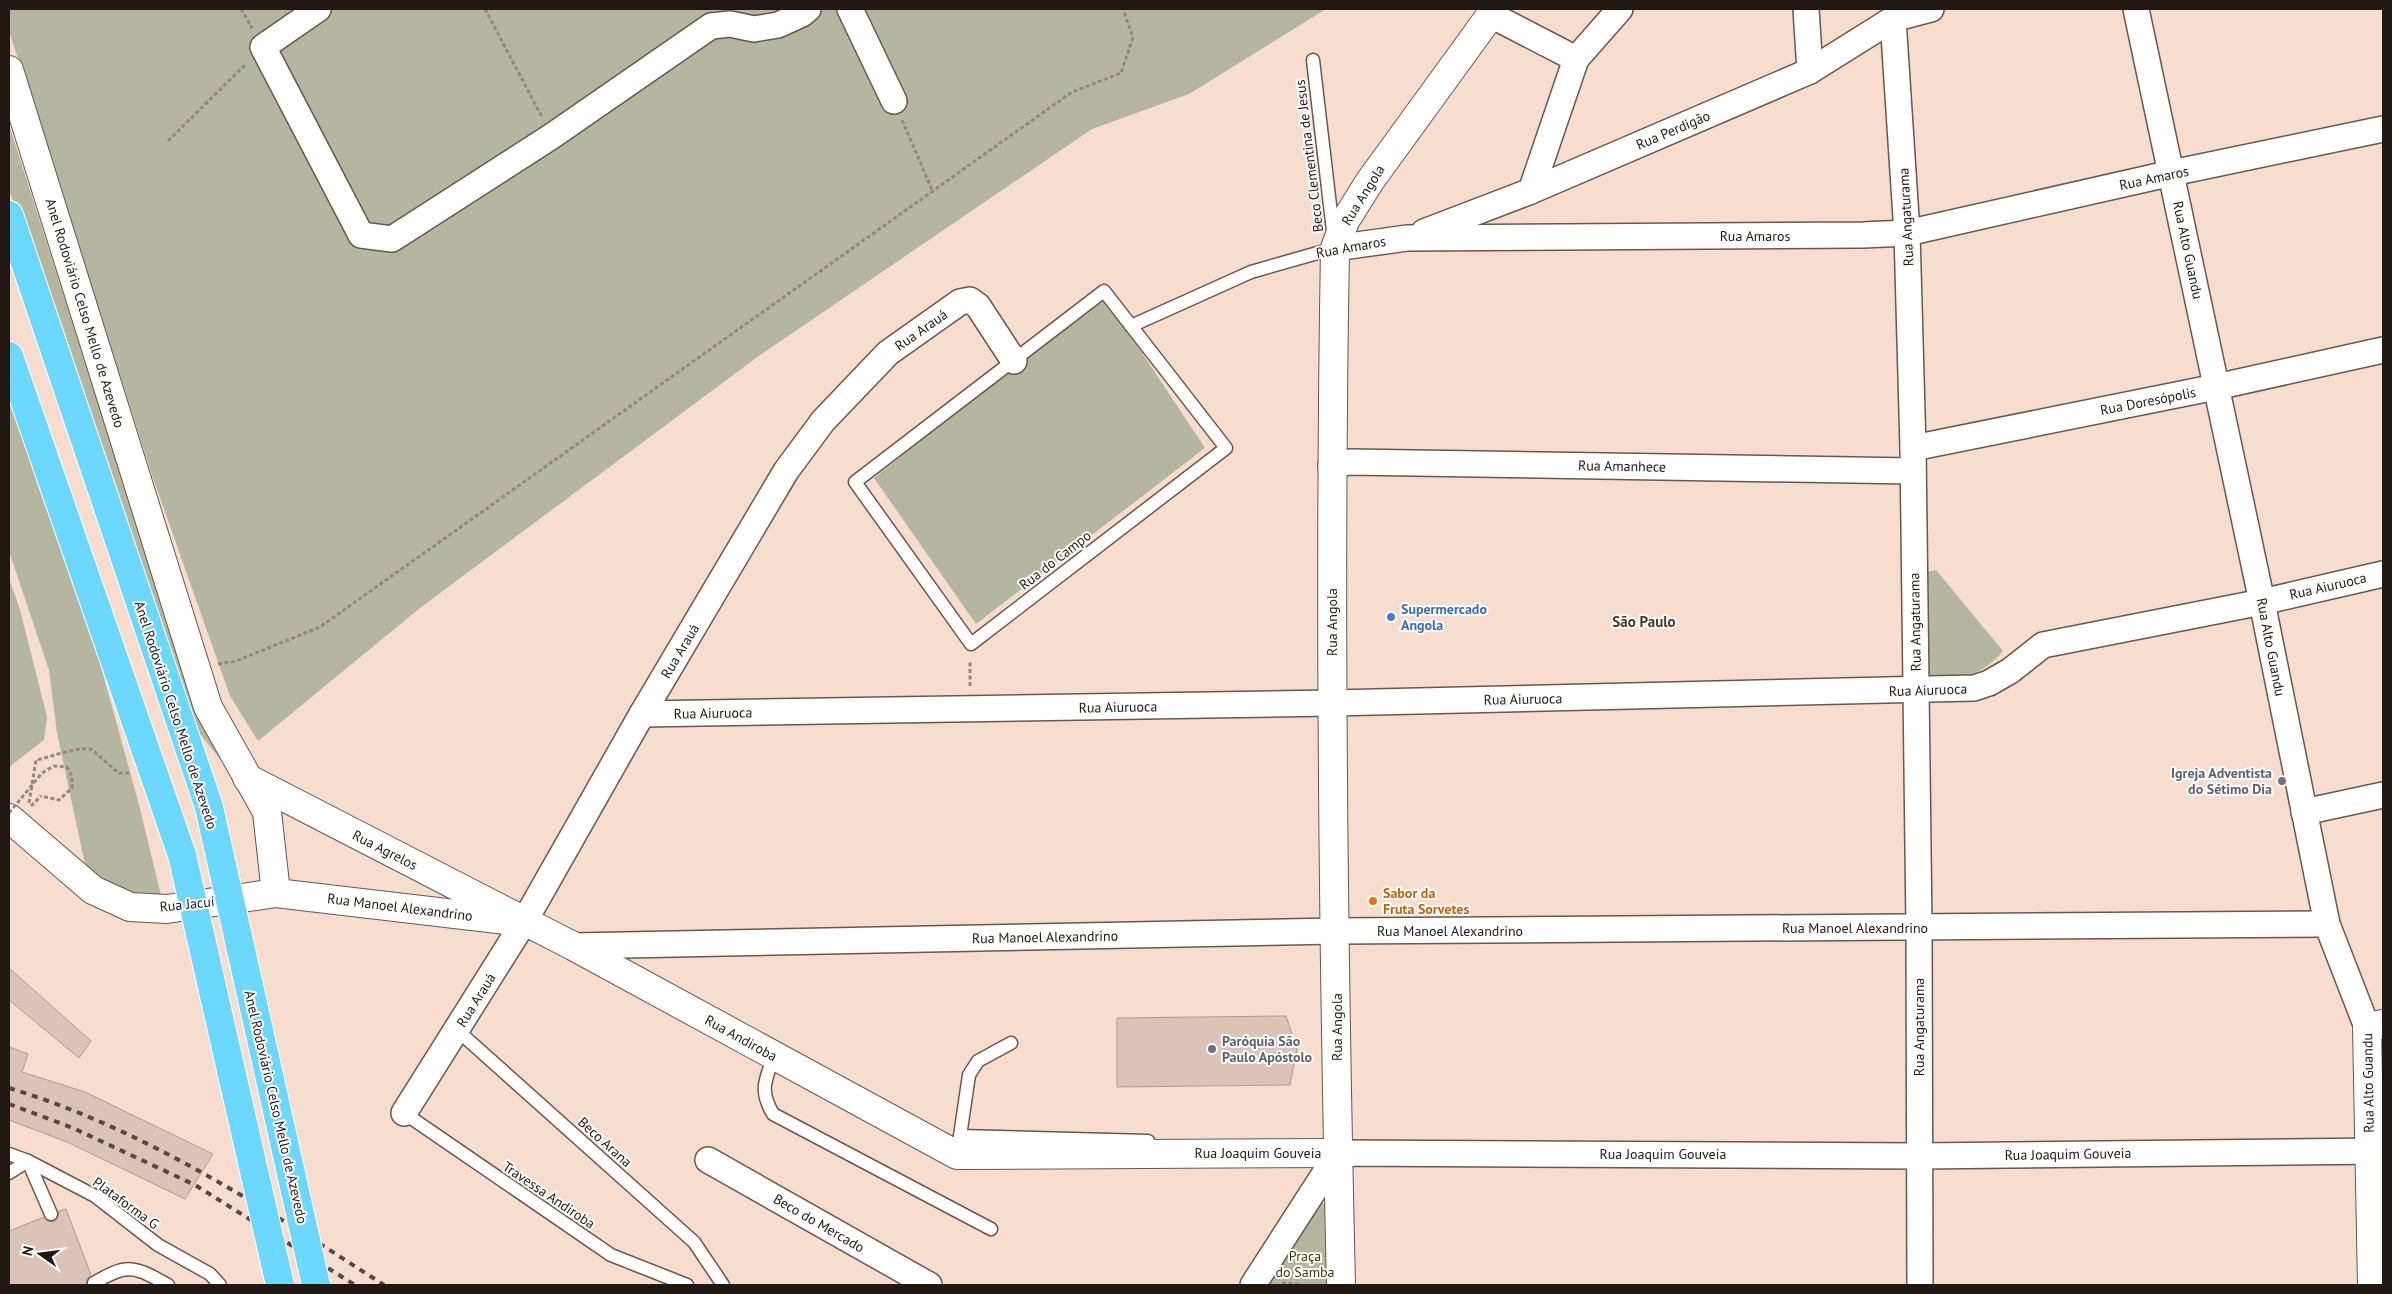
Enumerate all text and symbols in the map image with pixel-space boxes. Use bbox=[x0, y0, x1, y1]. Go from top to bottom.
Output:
street label: Beco Clementina de Jesus bbox=[1291, 79, 1327, 233]
street label: Rua Perdigão bbox=[1633, 106, 1713, 154]
street label: Rua Angola bbox=[1337, 161, 1389, 229]
street label: Rua Amaros bbox=[2118, 162, 2191, 194]
street label: Rua Angaturama bbox=[1894, 167, 1918, 267]
street label: Anel Rodoviário Celso Mello de Azevedo bbox=[41, 196, 129, 430]
street label: Rua Alto Guandu bbox=[2169, 199, 2207, 301]
street label: Rua Amaros bbox=[1720, 227, 1790, 245]
street label: Rua Amaros bbox=[1315, 232, 1387, 262]
street label: Rua Arauá bbox=[891, 305, 951, 355]
street label: Rua Doresópolis bbox=[2099, 383, 2198, 419]
street label: Rua Amanhece bbox=[1578, 456, 1666, 476]
street label: Rua do Campo bbox=[1015, 526, 1095, 594]
street label: Rua Aiuruoca bbox=[2288, 568, 2368, 604]
street label: Rua Angaturama bbox=[1905, 573, 1925, 671]
street label: Rua Angola bbox=[1323, 588, 1341, 656]
street label: Rua Alto Guandu bbox=[2253, 596, 2289, 698]
street label: Anel Rodoviário Celso Mello de Azevedo bbox=[131, 599, 221, 831]
place label: Supermercado Angola bbox=[1401, 600, 1487, 634]
marker: Supermercado Angola bbox=[1385, 611, 1397, 623]
district label: São Paulo bbox=[1612, 612, 1676, 631]
street label: Rua Arauá bbox=[657, 620, 703, 682]
street label: Rua Aiuruoca bbox=[1888, 680, 1968, 700]
street label: Rua Aiuruoca bbox=[1484, 689, 1562, 709]
street label: Rua Aiuruoca bbox=[1079, 697, 1157, 717]
street label: Rua Aiuruoca bbox=[674, 703, 752, 723]
place label: Igreja Adventista do Sétimo Dia bbox=[2171, 764, 2272, 798]
marker: Igreja Adventista do Sétimo Dia bbox=[2276, 775, 2288, 787]
street label: Rua Agrelos bbox=[349, 826, 421, 874]
place label: Sabor da Fruta Sorvetes bbox=[1383, 884, 1469, 918]
street label: Rua Manoel Alexandrino bbox=[326, 889, 474, 925]
street label: Rua Jacuí bbox=[159, 892, 216, 916]
marker: Sabor da Fruta Sorvetes bbox=[1367, 895, 1379, 907]
street label: Rua Manoel Alexandrino bbox=[1782, 919, 1928, 937]
street label: Rua Manoel Alexandrino bbox=[1377, 922, 1523, 940]
street label: Rua Manoel Alexandrino bbox=[972, 927, 1118, 947]
street label: Rua Arauá bbox=[452, 970, 500, 1030]
street label: Rua Angaturama bbox=[1910, 978, 1928, 1076]
street label: Anel Rodoviário Celso Mello de Azevedo bbox=[240, 989, 312, 1225]
street label: Rua Angola bbox=[1328, 993, 1346, 1061]
street label: Rua Andiroba bbox=[702, 1011, 780, 1065]
place label: Paróquia São Paulo Apóstolo bbox=[1222, 1032, 1313, 1066]
street label: Rua Alto Guandu bbox=[2358, 1033, 2378, 1133]
marker: Paróquia São Paulo Apóstolo bbox=[1206, 1043, 1218, 1055]
street label: Beco Arana bbox=[574, 1113, 636, 1171]
street label: Rua Joaquim Gouveia bbox=[1195, 1144, 1321, 1162]
street label: Rua Joaquim Gouveia bbox=[2004, 1144, 2132, 1164]
street label: Rua Joaquim Gouveia bbox=[1600, 1145, 1726, 1163]
street label: Travessa Andiroba bbox=[499, 1157, 599, 1233]
street label: Plataforma G bbox=[89, 1173, 163, 1233]
street label: Beco do Mercado bbox=[770, 1190, 868, 1256]
north arrow bbox=[15, 1229, 65, 1279]
text: N bbox=[18, 1244, 37, 1257]
park label: Praça do Samba bbox=[1275, 1247, 1335, 1281]

